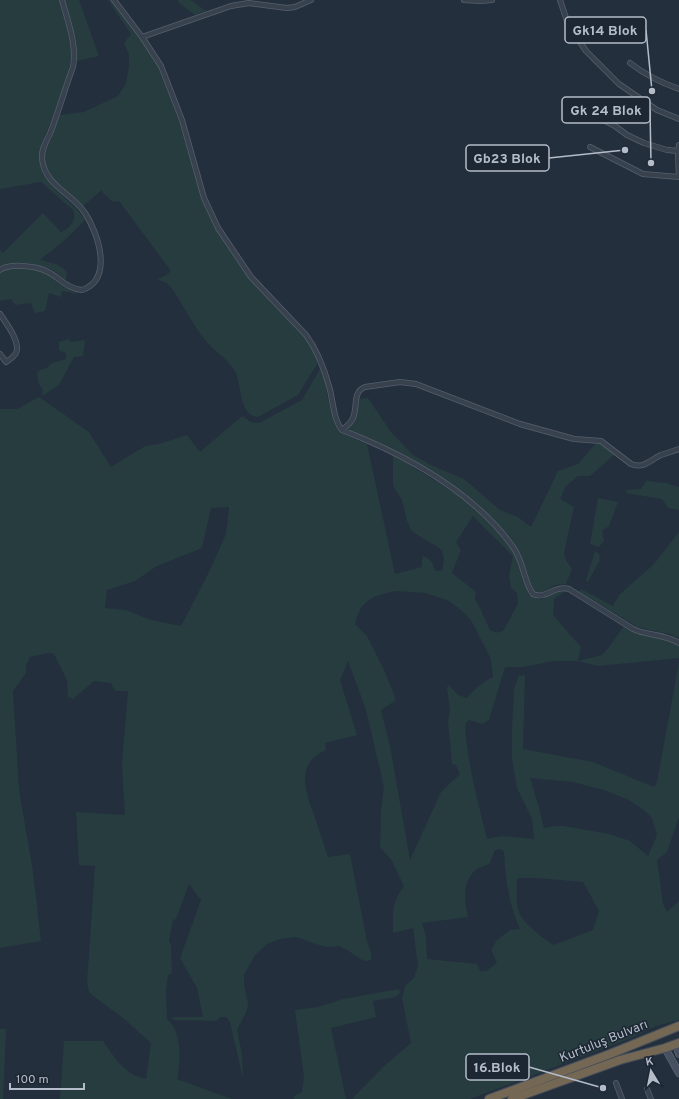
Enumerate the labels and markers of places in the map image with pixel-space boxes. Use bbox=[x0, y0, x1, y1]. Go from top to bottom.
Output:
callout: Gk14 Blok bbox=[565, 17, 646, 43]
callout: Gk 24 Blok bbox=[562, 97, 650, 123]
callout: Gb23 Blok bbox=[466, 145, 549, 171]
callout: 16.Blok bbox=[466, 1054, 529, 1080]

